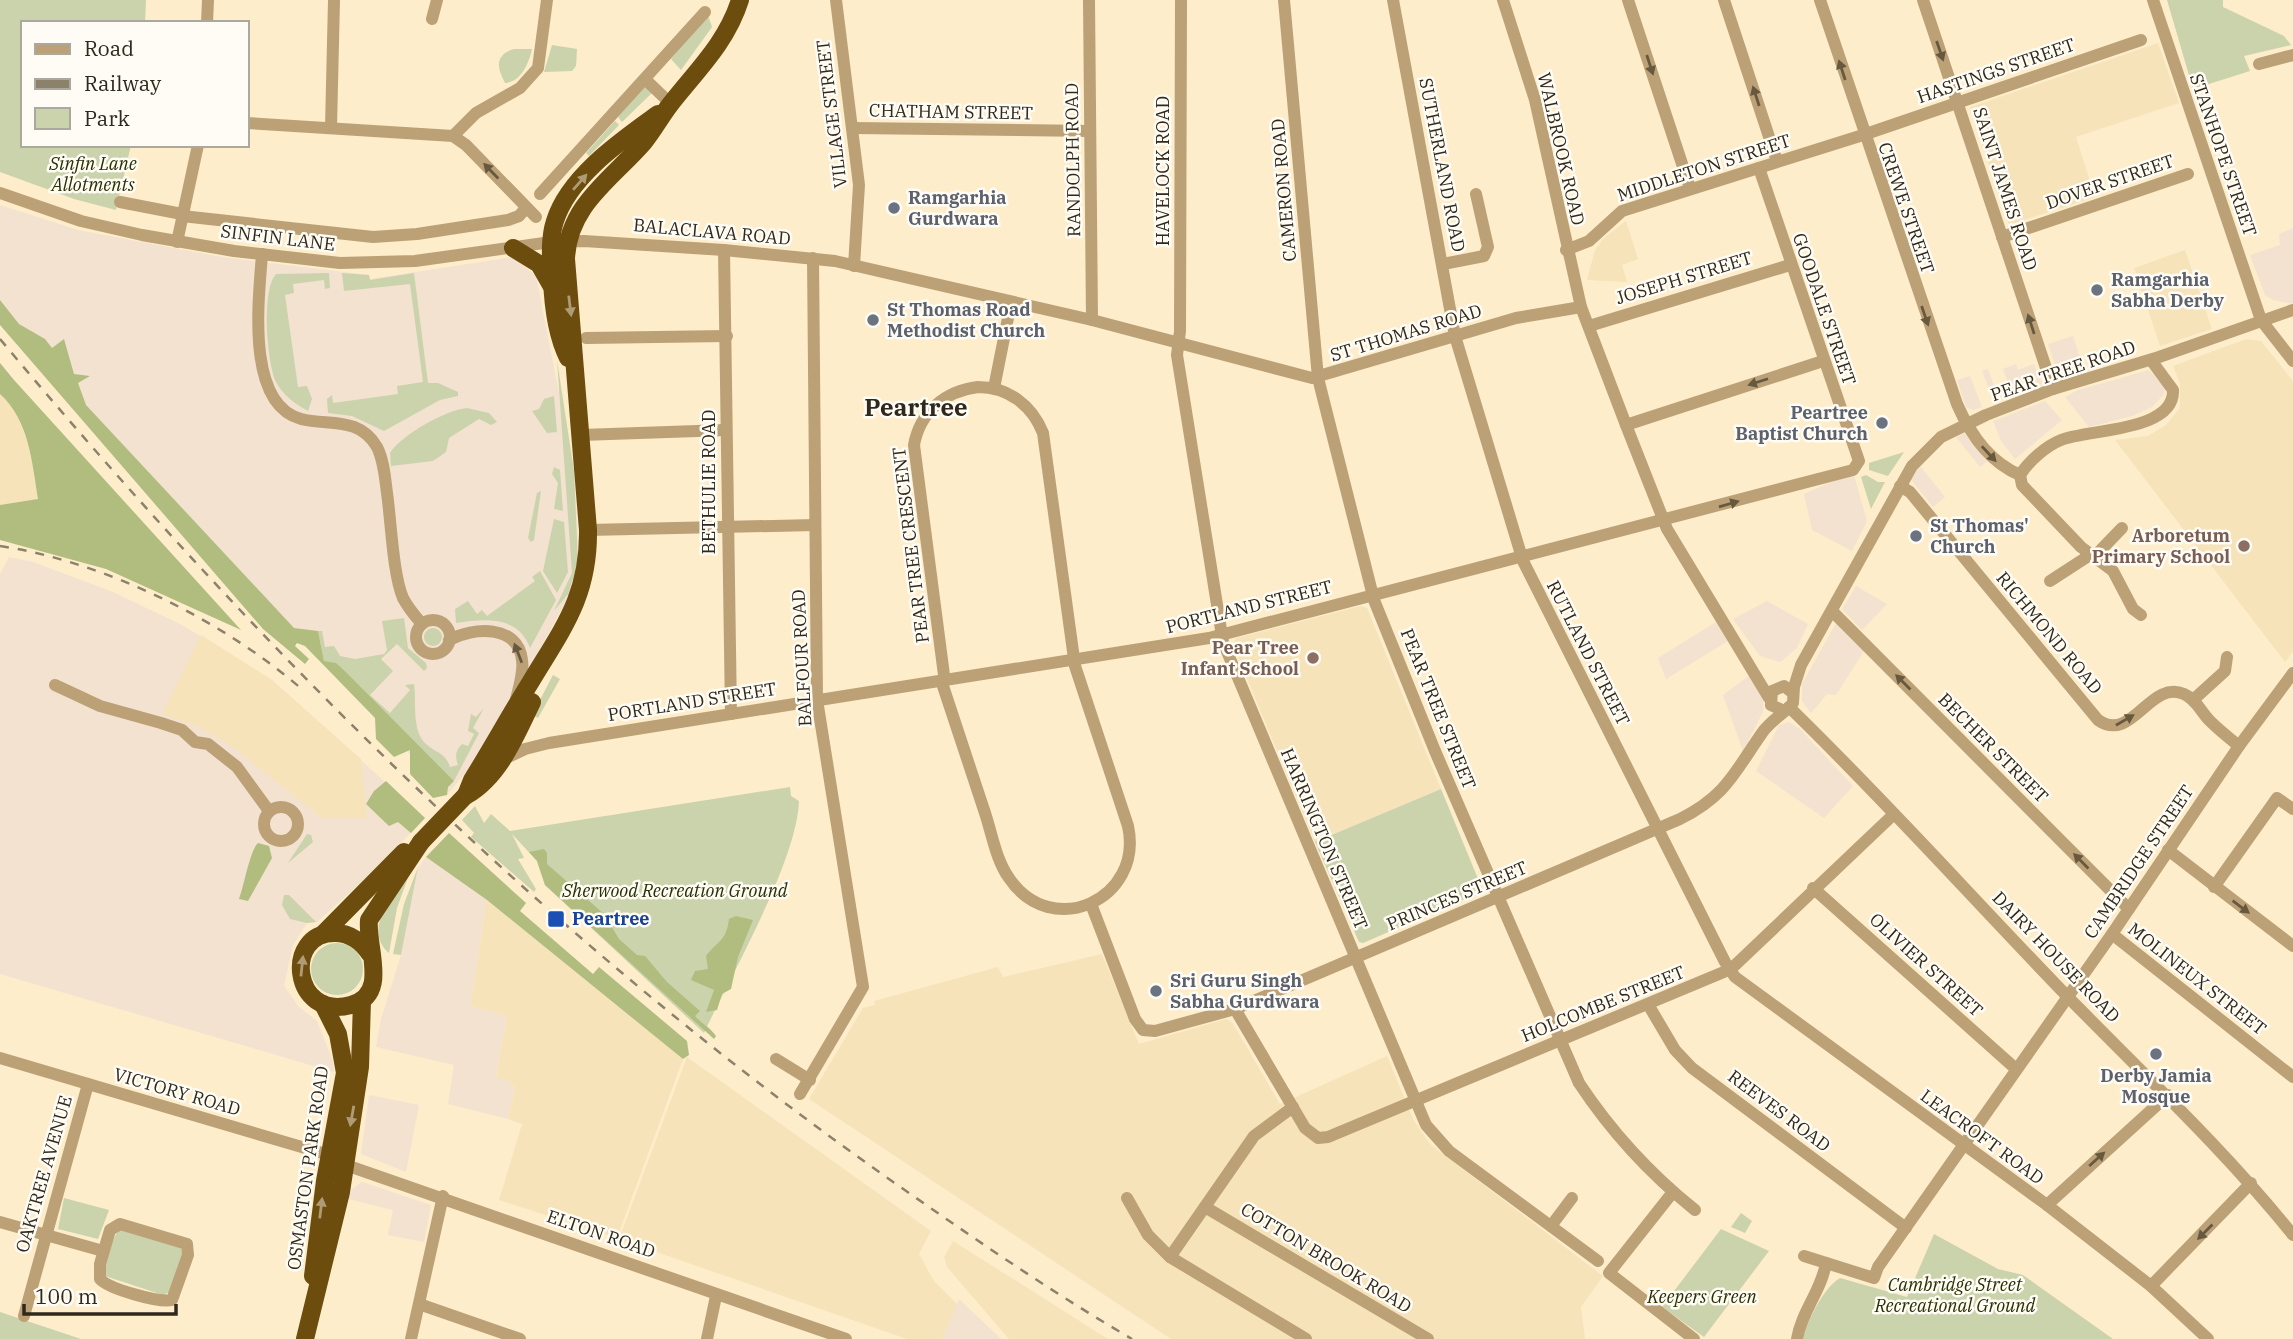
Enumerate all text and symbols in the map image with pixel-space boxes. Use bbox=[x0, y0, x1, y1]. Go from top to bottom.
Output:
legend bbox=[21, 21, 248, 147]
street label: HASTINGS STREET bbox=[1914, 33, 2078, 108]
text: Road bbox=[84, 34, 134, 62]
street label: VILLAGE STREET bbox=[811, 38, 852, 190]
one-way arrow bbox=[1935, 41, 1946, 62]
one-way arrow bbox=[1645, 54, 1655, 75]
one-way arrow bbox=[1837, 60, 1847, 81]
text: Railway bbox=[84, 69, 162, 97]
street label: WALBROOK ROAD bbox=[1533, 70, 1590, 228]
street label: STANHOPE STREET bbox=[2185, 71, 2262, 239]
street label: SUTHERLAND ROAD bbox=[1414, 76, 1471, 254]
street label: RANDOLPH ROAD bbox=[1060, 83, 1085, 237]
one-way arrow bbox=[1750, 86, 1761, 107]
street label: HAVELOCK ROAD bbox=[1151, 96, 1174, 246]
street label: CHATHAM STREET bbox=[869, 99, 1034, 124]
text: Park bbox=[84, 104, 131, 132]
street label: SAINT JAMES ROAD bbox=[1968, 104, 2043, 273]
street label: CAMERON ROAD bbox=[1266, 118, 1301, 262]
street label: MIDDLETON STREET bbox=[1614, 129, 1794, 206]
street label: CREWE STREET bbox=[1873, 139, 1940, 277]
street label: DOVER STREET bbox=[2043, 149, 2177, 214]
park label: Sinfin Lane Allotments bbox=[48, 152, 137, 196]
one-way arrow bbox=[483, 163, 499, 180]
one-way arrow bbox=[572, 173, 588, 191]
place label: Ramgarhia Gurdwara bbox=[908, 186, 1006, 230]
marker: Ramgarhia Gurdwara bbox=[886, 200, 902, 216]
street label: BALACLAVA ROAD bbox=[632, 213, 792, 250]
street label: SINFIN LANE bbox=[219, 219, 337, 256]
street label: GOODALE STREET bbox=[1788, 230, 1861, 388]
street label: JOSEPH STREET bbox=[1613, 246, 1755, 309]
place label: Ramgarhia Sabha Derby bbox=[2111, 268, 2225, 312]
marker: Ramgarhia Sabha Derby bbox=[2089, 282, 2105, 298]
one-way arrow bbox=[565, 295, 576, 317]
place label: St Thomas Road Methodist Church bbox=[887, 298, 1046, 342]
street label: ST THOMAS ROAD bbox=[1327, 299, 1484, 367]
one-way arrow bbox=[1920, 306, 1931, 327]
marker: St Thomas Road Methodist Church bbox=[865, 312, 881, 328]
one-way arrow bbox=[2025, 313, 2036, 334]
street label: PEAR TREE ROAD bbox=[1987, 335, 2138, 406]
one-way arrow bbox=[1747, 378, 1768, 388]
district label: Peartree bbox=[864, 391, 968, 423]
place label: Peartree Baptist Church bbox=[1735, 401, 1868, 445]
street label: BETHULIE ROAD bbox=[697, 410, 720, 554]
marker: Peartree Baptist Church bbox=[1874, 415, 1890, 431]
street label: PEAR TREE CRESCENT bbox=[887, 445, 934, 644]
one-way arrow bbox=[1981, 445, 1997, 463]
one-way arrow bbox=[1719, 499, 1740, 509]
place label: St Thomas' Church bbox=[1930, 514, 2029, 558]
place label: Arboretum Primary School bbox=[2092, 524, 2231, 568]
marker: St Thomas' Church bbox=[1908, 528, 1924, 544]
marker: Arboretum Primary School bbox=[2236, 538, 2252, 554]
street label: RICHMOND ROAD bbox=[1991, 567, 2107, 699]
street label: PORTLAND STREET bbox=[1163, 575, 1335, 638]
street label: RUTLAND STREET bbox=[1542, 576, 1635, 729]
street label: BALFOUR ROAD bbox=[786, 589, 817, 727]
street label: PEAR TREE STREET bbox=[1396, 625, 1481, 793]
place label: Pear Tree Infant School bbox=[1181, 636, 1299, 680]
one-way arrow bbox=[512, 642, 523, 663]
marker: Pear Tree Infant School bbox=[1305, 650, 1321, 666]
one-way arrow bbox=[1894, 674, 1911, 691]
street label: PORTLAND STREET bbox=[606, 677, 778, 726]
street label: BECHER STREET bbox=[1934, 688, 2053, 808]
one-way arrow bbox=[2116, 714, 2135, 726]
street label: HARRINGTON STREET bbox=[1276, 744, 1373, 933]
street label: CAMBRIDGE STREET bbox=[2079, 780, 2199, 943]
one-way arrow bbox=[2072, 852, 2089, 869]
street label: PRINCES STREET bbox=[1383, 855, 1531, 936]
park label: Sherwood Recreation Ground bbox=[561, 879, 788, 902]
street label: DAIRY HOUSE ROAD bbox=[1988, 886, 2125, 1027]
one-way arrow bbox=[2232, 900, 2250, 914]
place label: Peartree bbox=[572, 907, 650, 930]
street label: OLIVIER STREET bbox=[1865, 908, 1988, 1022]
marker: Peartree bbox=[546, 909, 566, 929]
street label: MOLINEUX STREET bbox=[2123, 917, 2271, 1040]
one-way arrow bbox=[297, 955, 308, 977]
street label: HOLCOMBE STREET bbox=[1518, 960, 1688, 1047]
place label: Sri Guru Singh Sabha Gurdwara bbox=[1170, 969, 1320, 1013]
marker: Sri Guru Singh Sabha Gurdwara bbox=[1148, 983, 1164, 999]
marker: Derby Jamia Mosque bbox=[2148, 1046, 2164, 1062]
street label: VICTORY ROAD bbox=[111, 1062, 243, 1121]
street label: OSMASTON PARK ROAD bbox=[282, 1064, 333, 1271]
place label: Derby Jamia Mosque bbox=[2100, 1064, 2212, 1108]
street label: REEVES ROAD bbox=[1723, 1065, 1835, 1157]
street label: LEACROFT ROAD bbox=[1916, 1084, 2049, 1189]
street label: OAKTREE AVENUE bbox=[10, 1093, 77, 1255]
one-way arrow bbox=[346, 1105, 357, 1127]
one-way arrow bbox=[2088, 1151, 2106, 1167]
one-way arrow bbox=[316, 1197, 327, 1219]
street label: COTTON BROOK ROAD bbox=[1237, 1197, 1416, 1318]
street label: ELTON ROAD bbox=[544, 1204, 658, 1263]
one-way arrow bbox=[2196, 1224, 2213, 1241]
scale bar bbox=[24, 1272, 177, 1316]
park label: Cambridge Street Recreational Ground bbox=[1874, 1273, 2036, 1317]
text: 100 m bbox=[35, 1282, 98, 1310]
park label: Keepers Green bbox=[1646, 1285, 1757, 1308]

